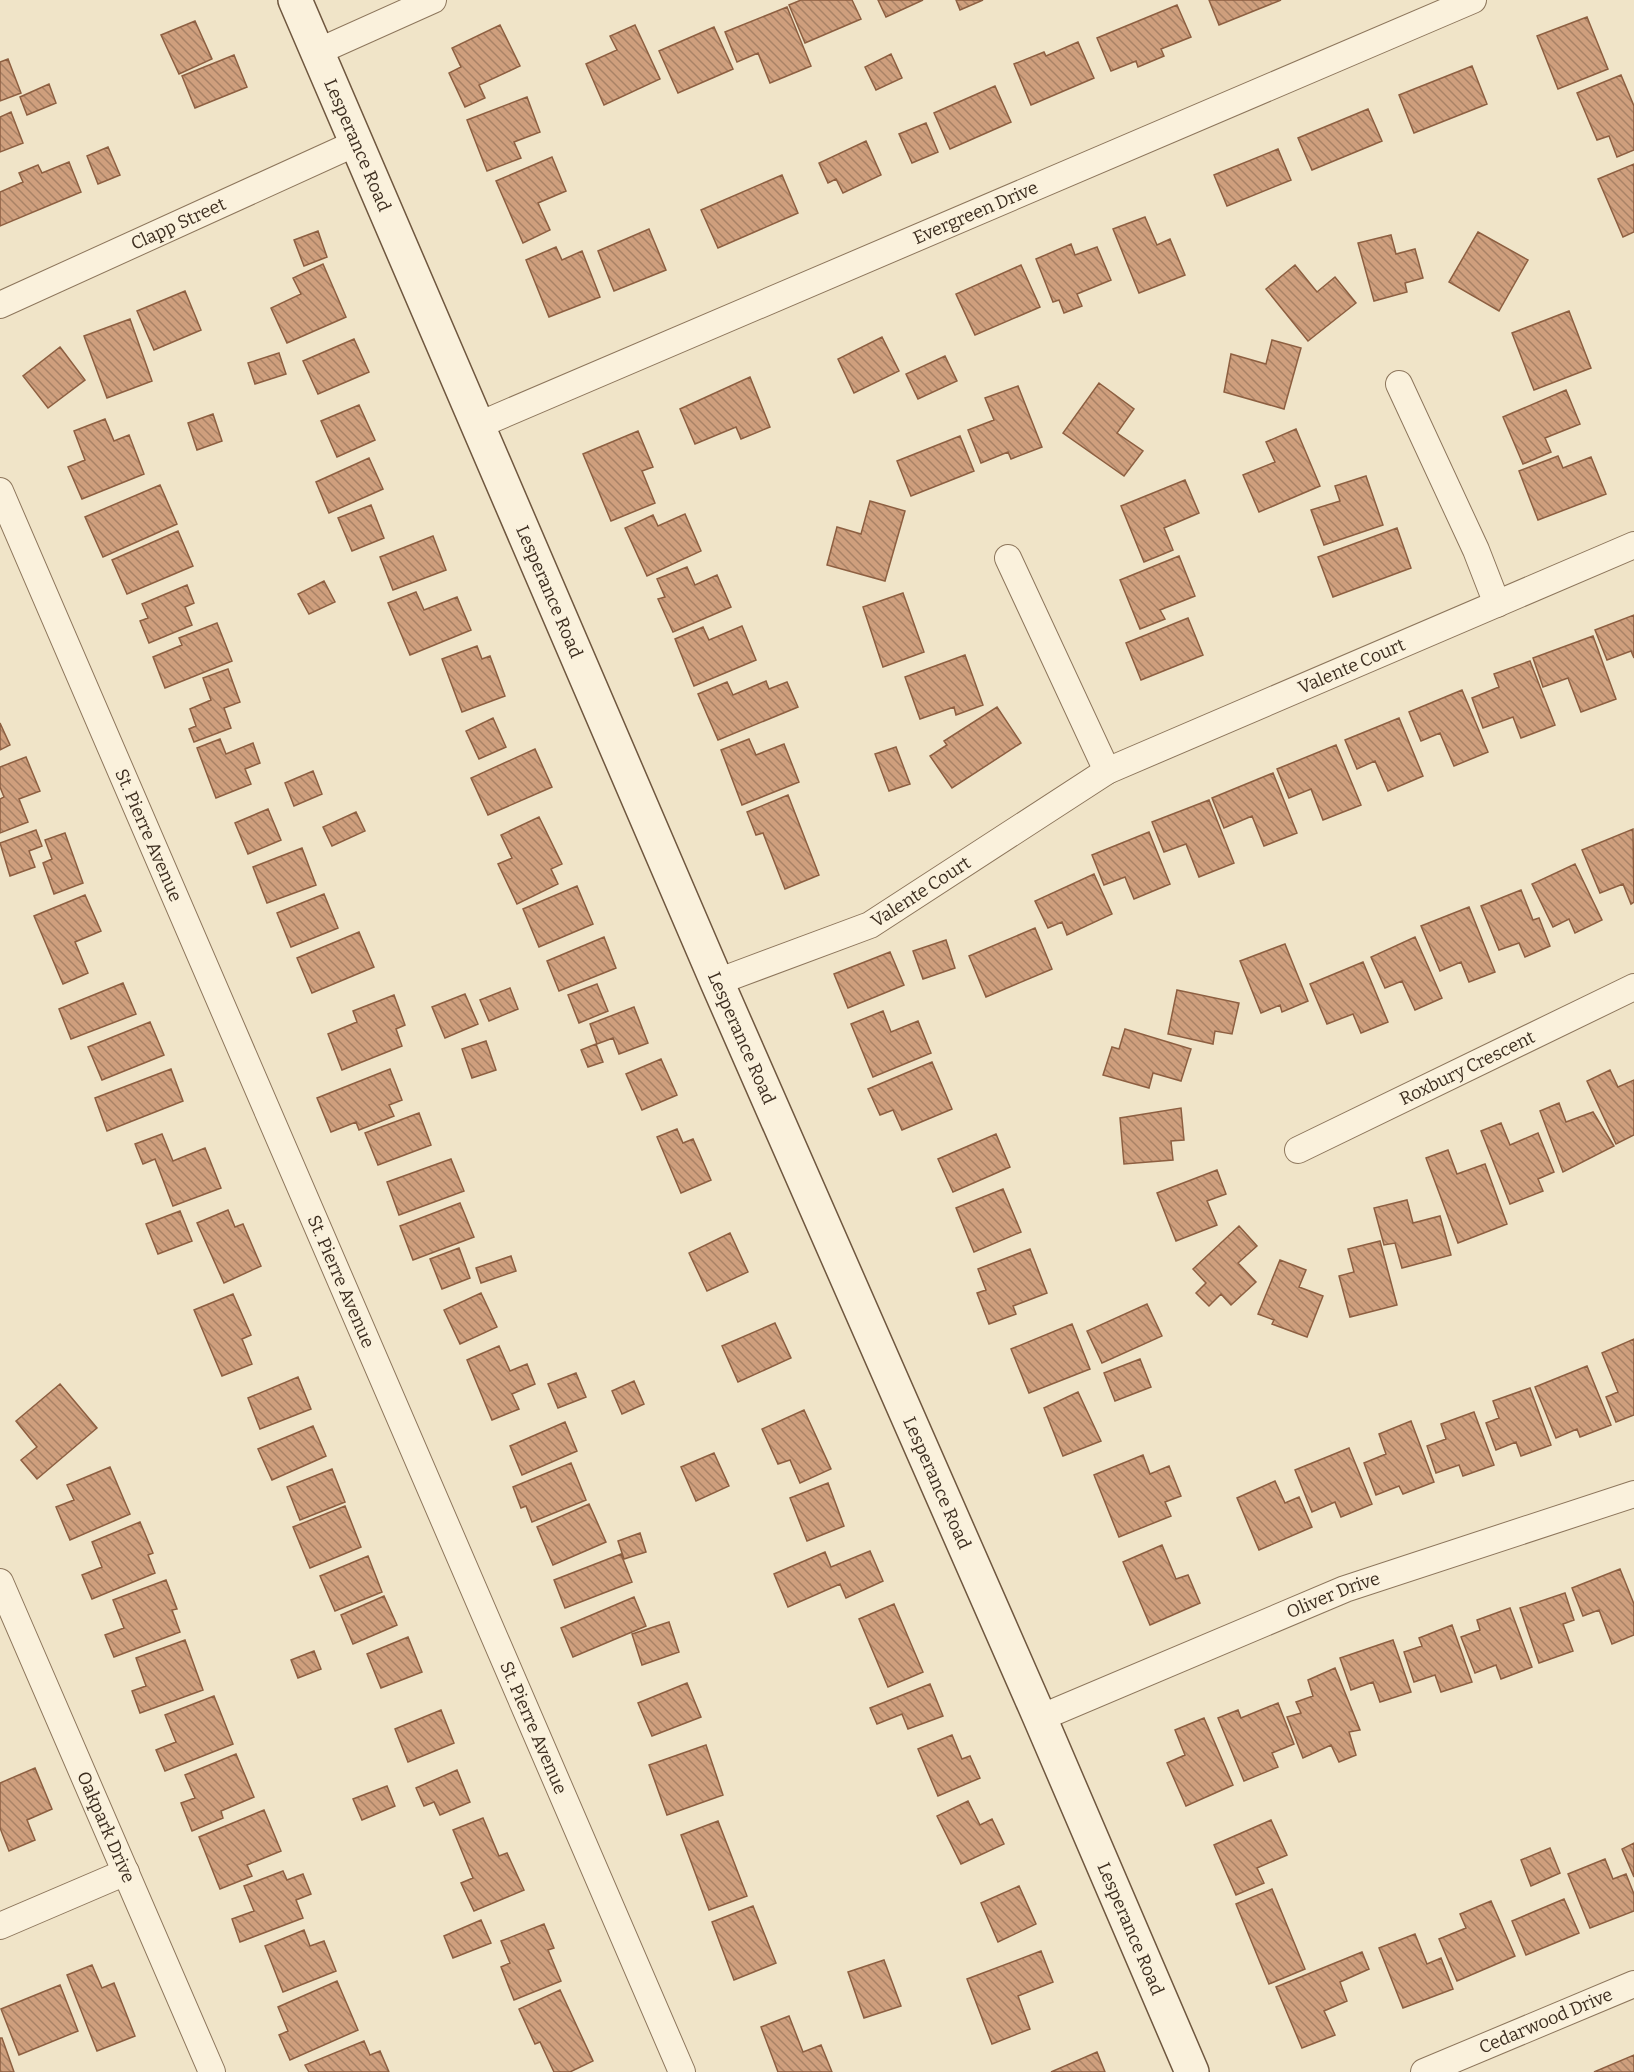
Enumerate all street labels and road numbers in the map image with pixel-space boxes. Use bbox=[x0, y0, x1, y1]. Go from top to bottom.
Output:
street label: Lesperance Road bbox=[319, 76, 396, 215]
street label: Evergreen Drive bbox=[910, 176, 1041, 249]
street label: Clapp Street bbox=[127, 193, 230, 255]
street label: Lesperance Road bbox=[511, 522, 588, 662]
street label: Valente Court bbox=[1295, 633, 1409, 699]
street label: St. Pierre Avenue bbox=[110, 766, 187, 905]
street label: Valente Court bbox=[867, 851, 975, 932]
street label: Lesperance Road bbox=[703, 969, 780, 1108]
street label: Roxbury Crescent bbox=[1396, 1026, 1539, 1110]
street label: St. Pierre Avenue bbox=[303, 1212, 379, 1351]
street label: Lesperance Road bbox=[898, 1414, 976, 1553]
street label: Oliver Drive bbox=[1283, 1567, 1383, 1623]
street label: St. Pierre Avenue bbox=[495, 1658, 572, 1798]
street label: Oakpark Drive bbox=[72, 1768, 140, 1886]
street label: Lesperance Road bbox=[1092, 1859, 1169, 1999]
street label: Cedarwood Drive bbox=[1476, 1983, 1616, 2059]

